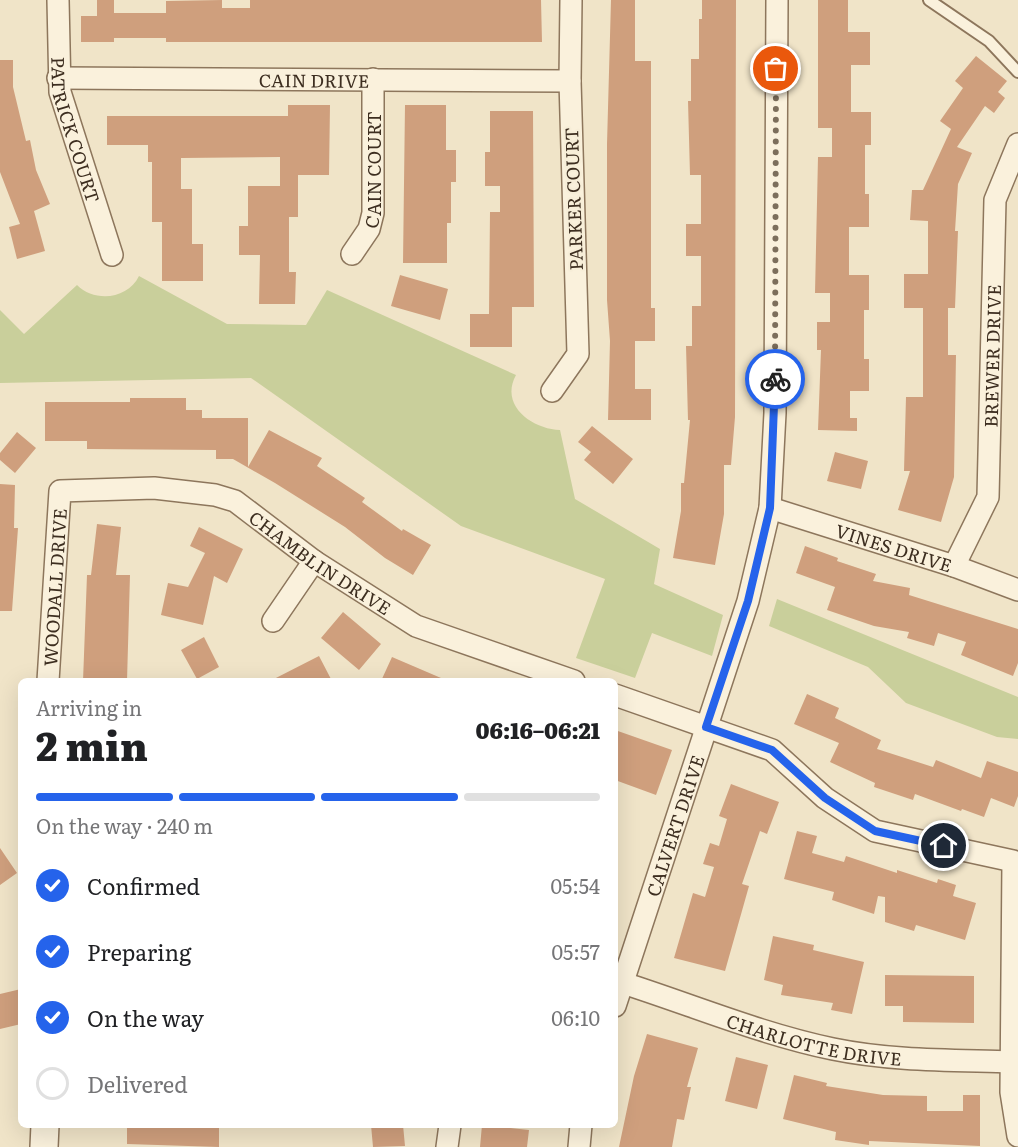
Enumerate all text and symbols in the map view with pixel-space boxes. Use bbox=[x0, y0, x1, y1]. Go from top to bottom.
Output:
pin bbox=[750, 43, 801, 94]
icon: bag bbox=[759, 52, 792, 85]
street label: PATRICK COURT bbox=[46, 57, 108, 206]
street label: CAIN DRIVE bbox=[259, 66, 369, 93]
street label: CAIN COURT bbox=[356, 111, 387, 231]
street label: PARKER COURT bbox=[557, 127, 589, 271]
street label: BREWER DRIVE bbox=[976, 284, 1007, 428]
courier bbox=[745, 349, 805, 409]
icon: bike bbox=[759, 363, 792, 396]
street label: CHAMBLIN DRIVE bbox=[244, 503, 397, 621]
street label: WOODALL DRIVE bbox=[35, 507, 72, 667]
street label: VINES DRIVE bbox=[832, 516, 956, 578]
text: Arriving in bbox=[36, 692, 142, 722]
text: 06:16–06:21 bbox=[476, 713, 600, 746]
text: 2 min bbox=[36, 715, 148, 773]
street label: CALVERT DRIVE bbox=[638, 751, 710, 900]
text: On the way · 240 m bbox=[36, 810, 213, 840]
pin bbox=[918, 820, 969, 871]
icon: home bbox=[927, 829, 960, 862]
icon: check bbox=[36, 869, 69, 902]
text: Confirmed bbox=[87, 869, 200, 902]
text: 05:54 bbox=[550, 870, 600, 900]
icon: check bbox=[36, 935, 69, 968]
text: Preparing bbox=[87, 935, 191, 968]
text: 05:57 bbox=[551, 936, 600, 966]
icon: check bbox=[36, 1001, 69, 1034]
text: On the way bbox=[87, 1001, 204, 1034]
text: 06:10 bbox=[551, 1002, 600, 1032]
street label: CHARLOTTE DRIVE bbox=[723, 1006, 903, 1072]
text: Delivered bbox=[87, 1067, 188, 1100]

